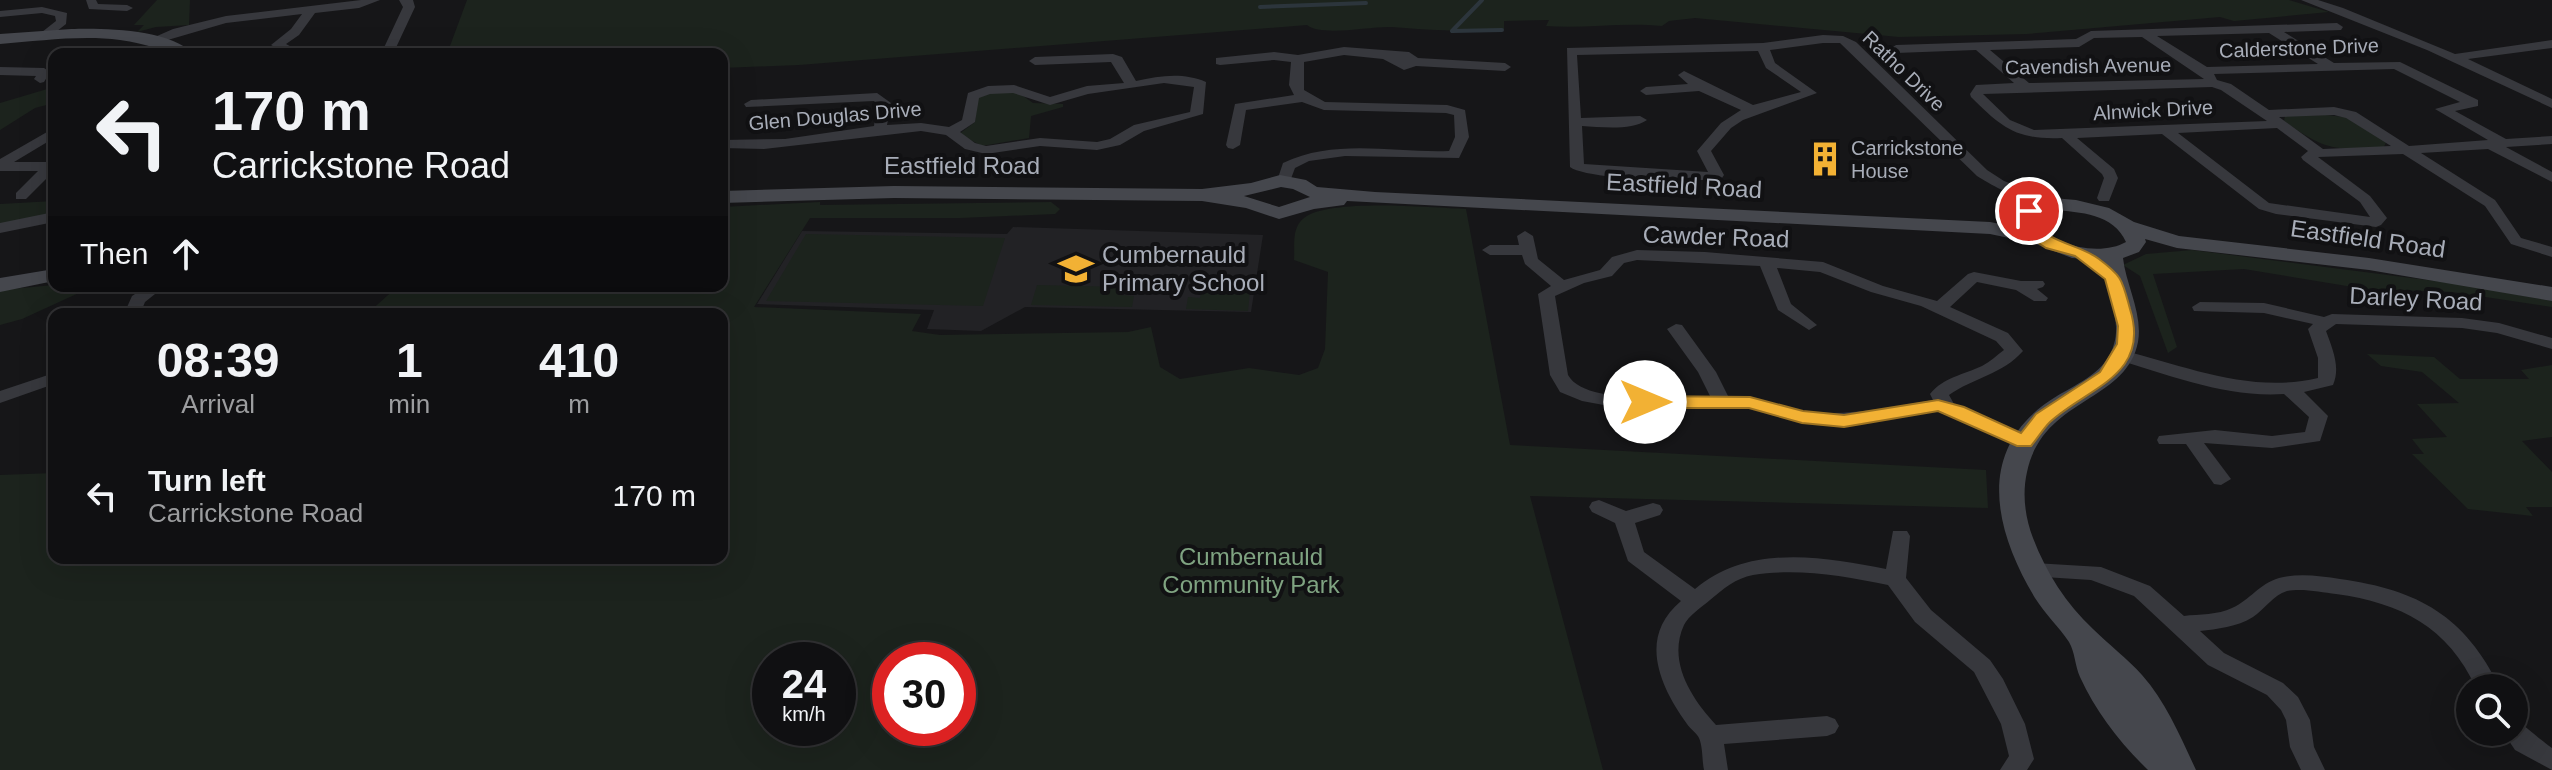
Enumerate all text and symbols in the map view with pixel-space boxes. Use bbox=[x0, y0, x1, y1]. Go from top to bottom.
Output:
street label: Ratho Drive bbox=[1858, 26, 1950, 116]
street label: Calderstone Drive bbox=[2219, 34, 2379, 62]
street label: Cavendish Avenue bbox=[2005, 54, 2171, 78]
text: 170 m bbox=[212, 79, 371, 142]
icon: left bbox=[80, 80, 184, 184]
street label: Alnwick Drive bbox=[2092, 96, 2214, 124]
street label: Glen Douglas Drive bbox=[748, 97, 922, 135]
place label: Carrickstone House bbox=[1851, 137, 1963, 182]
building icon: Carrickstone House bbox=[1806, 140, 1844, 178]
text: Carrickstone Road bbox=[212, 145, 510, 186]
street label: Eastfield Road bbox=[884, 152, 1040, 179]
street label: Eastfield Road bbox=[1605, 168, 1763, 203]
pin bbox=[1995, 177, 2063, 245]
icon: arrive bbox=[2007, 189, 2051, 233]
street label: Eastfield Road bbox=[2289, 214, 2447, 263]
street label: Cawder Road bbox=[1642, 220, 1790, 253]
icon: ahead bbox=[164, 232, 208, 276]
text: Then bbox=[80, 237, 148, 270]
place label: Cumbernauld Primary School bbox=[1102, 241, 1265, 296]
school or university icon: Cumbernauld Primary School bbox=[1057, 250, 1095, 288]
street label: Darley Road bbox=[2349, 282, 2483, 315]
text: 08:39 bbox=[157, 334, 280, 387]
text: 1 bbox=[396, 334, 423, 387]
text: 410 bbox=[539, 334, 619, 387]
position arrow bbox=[1603, 360, 1687, 444]
text: Arrival bbox=[181, 389, 255, 419]
text: min bbox=[388, 389, 430, 419]
text: m bbox=[568, 389, 590, 419]
text: Turn left bbox=[148, 464, 266, 497]
icon: left bbox=[80, 474, 124, 518]
text: 170 m bbox=[613, 479, 696, 512]
text: Carrickstone Road bbox=[148, 498, 363, 528]
park label: Cumbernauld Community Park bbox=[1162, 543, 1341, 598]
speed limit sign: 30 bbox=[872, 642, 976, 746]
text: 24 bbox=[782, 662, 826, 706]
map controls bbox=[2456, 674, 2528, 746]
button: search bbox=[2456, 674, 2528, 746]
text: km/h bbox=[782, 703, 826, 725]

